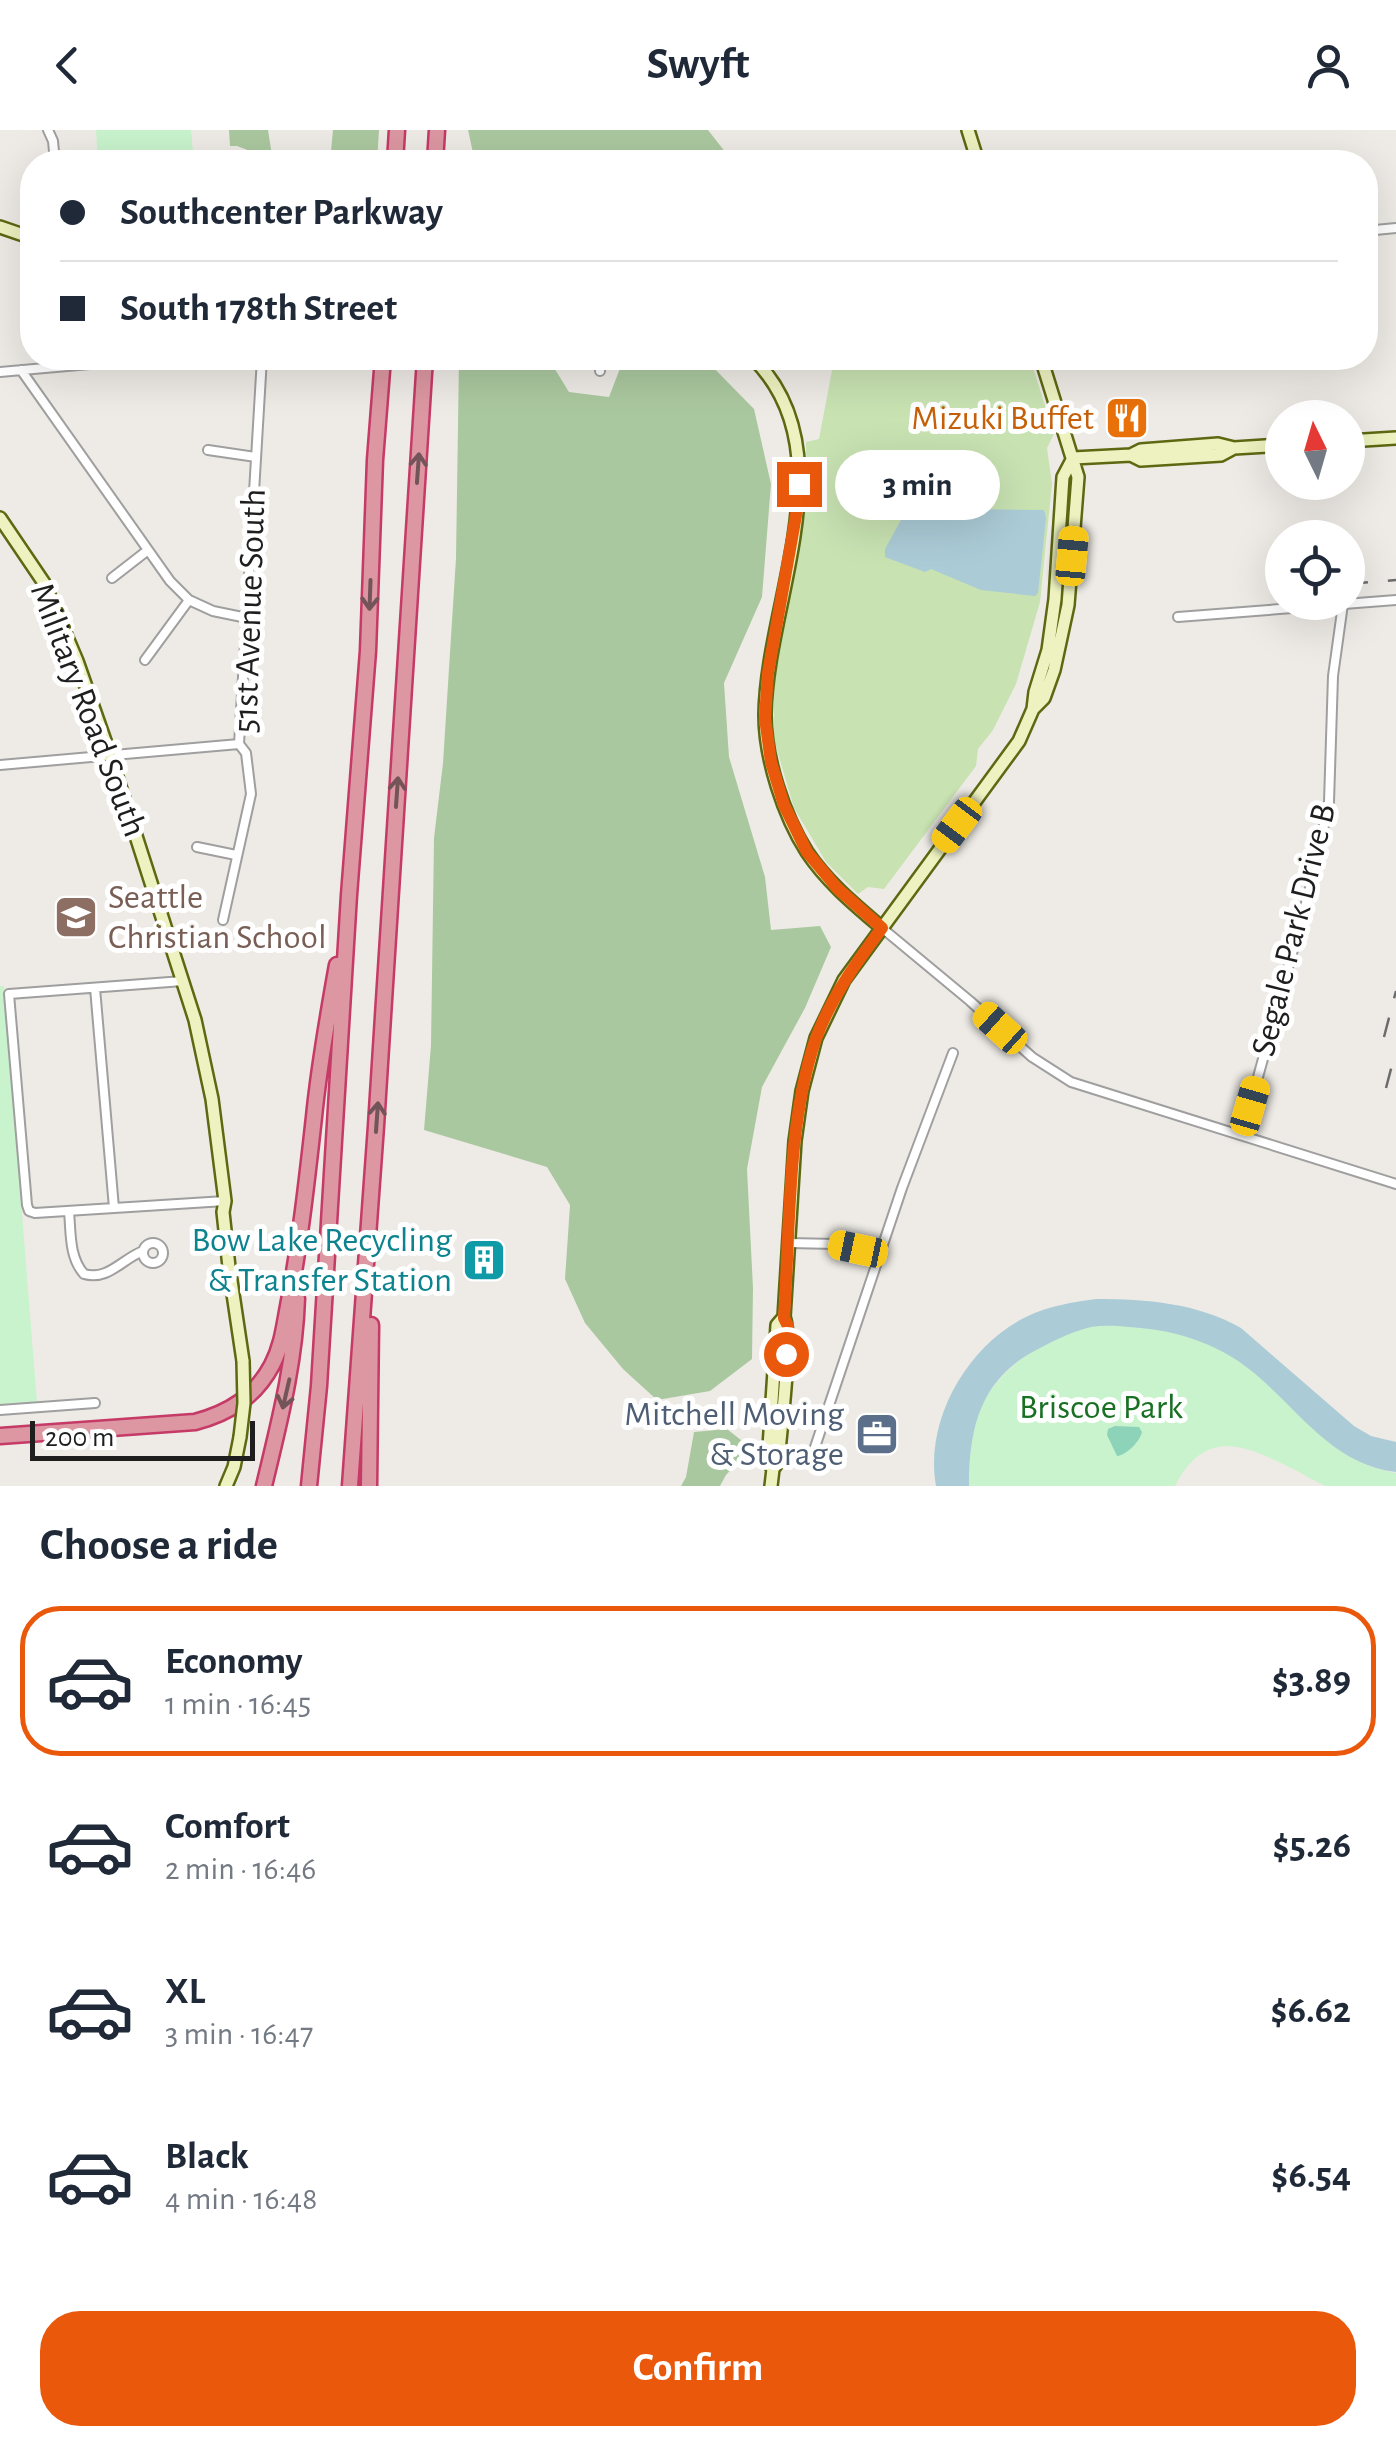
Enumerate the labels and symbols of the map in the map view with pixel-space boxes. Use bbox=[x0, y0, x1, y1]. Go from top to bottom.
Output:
restaurant icon: Mizuki Buffet bbox=[1104, 395, 1150, 441]
north arrow bbox=[1265, 400, 1365, 500]
place label: Mizuki Buffet bbox=[911, 401, 1094, 436]
callout: 3 min bbox=[834, 449, 999, 519]
one-way arrow bbox=[409, 453, 428, 485]
route end bbox=[777, 462, 822, 507]
street label: 51st Avenue South bbox=[228, 488, 272, 734]
car bbox=[1054, 525, 1090, 587]
one-way arrow bbox=[360, 578, 379, 610]
street label: Military Road South bbox=[24, 579, 152, 841]
one-way arrow bbox=[388, 777, 407, 809]
car bbox=[927, 792, 987, 858]
street label: Segale Park Drive B bbox=[1246, 800, 1342, 1060]
place label: Seattle Christian School bbox=[108, 880, 327, 955]
school or university icon: Seattle Christian School bbox=[53, 894, 99, 940]
car bbox=[968, 997, 1032, 1059]
car bbox=[1227, 1073, 1273, 1139]
one-way arrow bbox=[368, 1101, 387, 1133]
place label: Bow Lake Recycling & Transfer Station bbox=[192, 1223, 452, 1298]
car bbox=[826, 1228, 890, 1270]
building icon: Bow Lake Recycling & Transfer Station bbox=[461, 1237, 507, 1283]
route start bbox=[764, 1332, 809, 1377]
one-way arrow bbox=[276, 1377, 294, 1409]
park label: Briscoe Park bbox=[1019, 1390, 1183, 1425]
place label: Mitchell Moving & Storage bbox=[624, 1397, 844, 1472]
office icon: Mitchell Moving & Storage bbox=[854, 1411, 900, 1457]
scale bar bbox=[30, 1416, 255, 1460]

